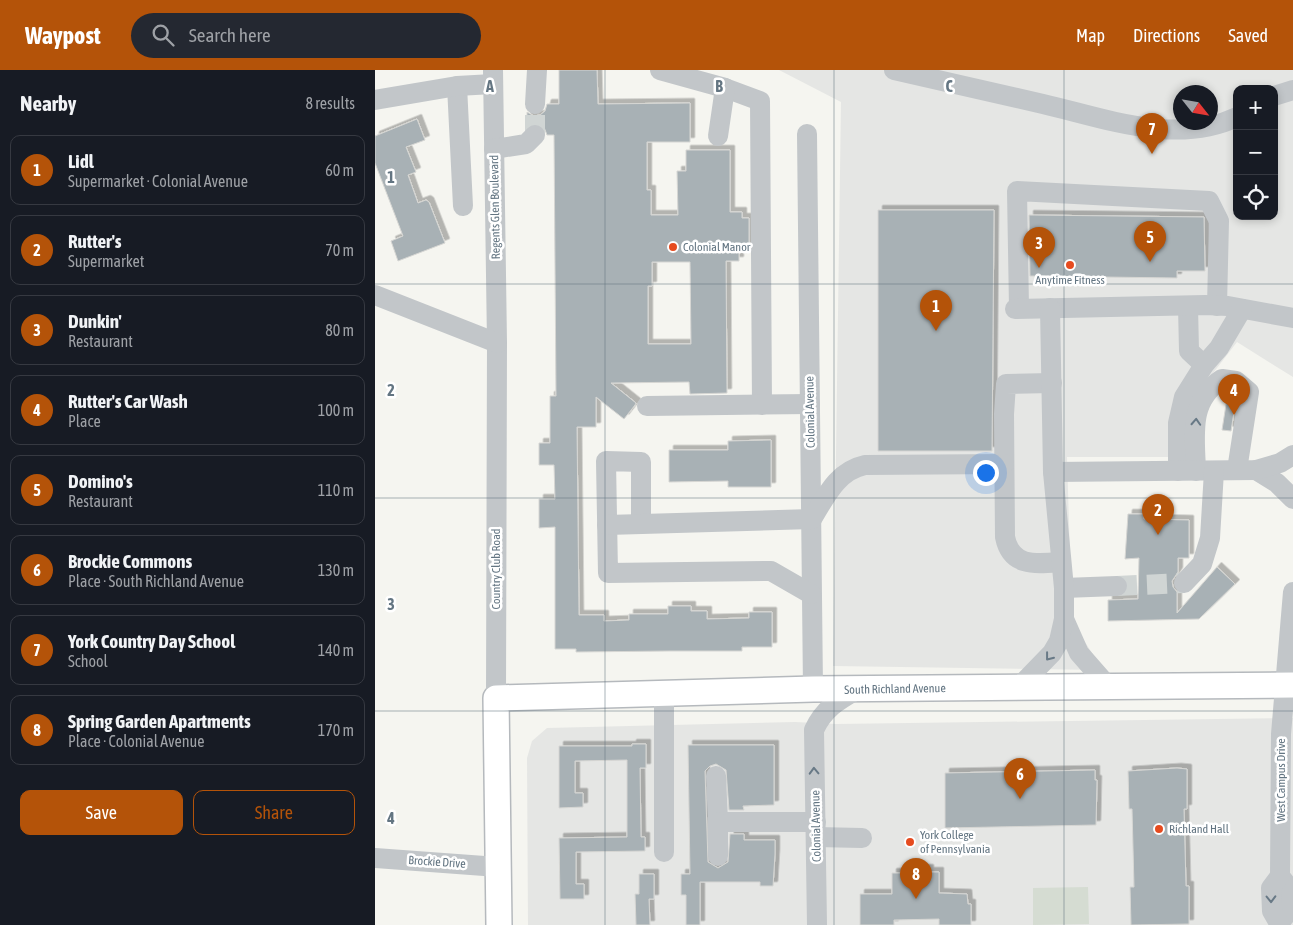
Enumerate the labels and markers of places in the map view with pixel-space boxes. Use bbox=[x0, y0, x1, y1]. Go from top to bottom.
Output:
pin: 7 bbox=[1136, 113, 1168, 154]
pin: 5 bbox=[1134, 221, 1166, 262]
pin: 3 bbox=[1023, 227, 1055, 268]
place label: Colonial Manor bbox=[683, 240, 751, 254]
marker: Colonial Manor bbox=[667, 241, 679, 253]
marker: Anytime Fitness bbox=[1064, 259, 1076, 271]
place label: Anytime Fitness bbox=[1035, 273, 1105, 287]
pin: 1 bbox=[920, 290, 952, 331]
pin: 4 bbox=[1218, 374, 1250, 415]
pin: 2 bbox=[1142, 494, 1174, 535]
pin: 6 bbox=[1004, 758, 1036, 799]
place label: Richland Hall bbox=[1169, 822, 1230, 836]
marker: Richland Hall bbox=[1153, 823, 1165, 835]
place label: York College of Pennsylvania bbox=[920, 828, 990, 856]
marker: York College of Pennsylvania bbox=[904, 836, 916, 848]
pin: 8 bbox=[900, 858, 932, 899]

